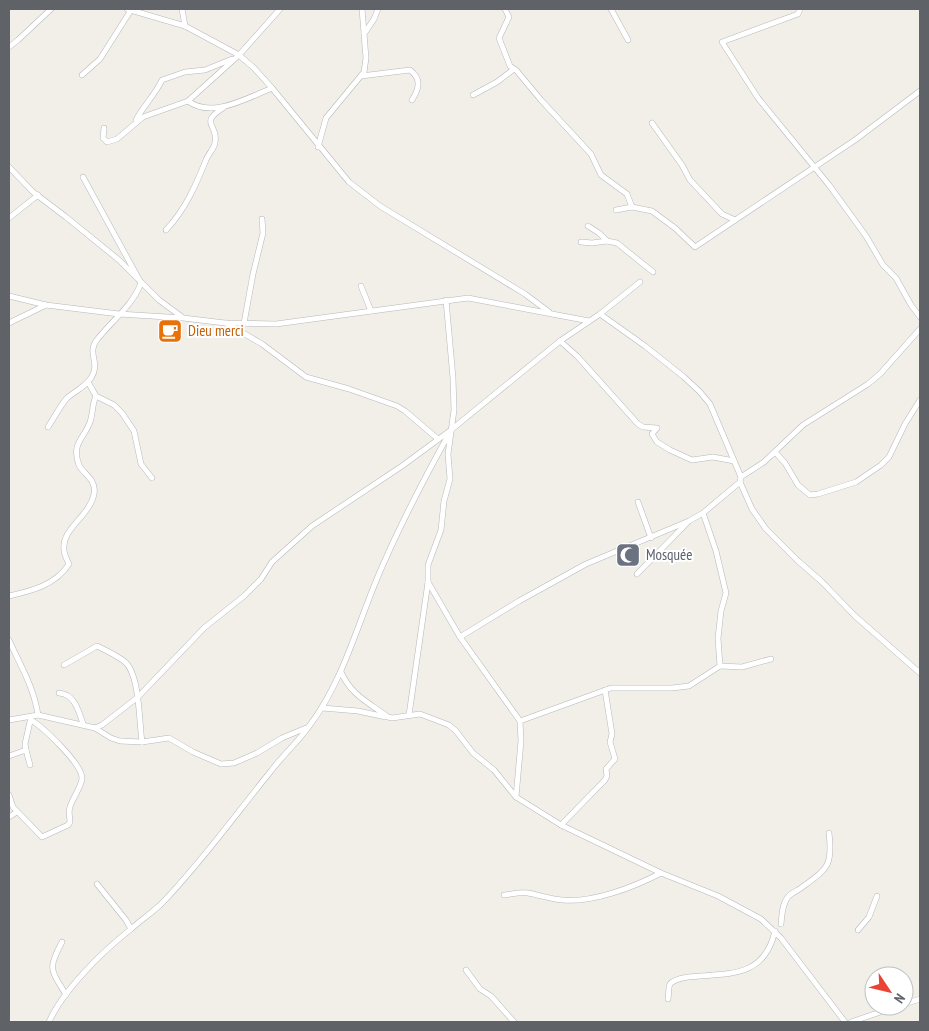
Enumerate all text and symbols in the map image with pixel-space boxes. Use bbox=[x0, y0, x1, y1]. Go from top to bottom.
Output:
cafe icon: Dieu merci bbox=[157, 318, 183, 344]
place label: Dieu merci bbox=[188, 321, 244, 340]
mosque icon: Mosquée bbox=[615, 542, 641, 568]
place label: Mosquée bbox=[646, 545, 692, 564]
north arrow bbox=[864, 966, 914, 1016]
text: N bbox=[890, 990, 909, 1007]

